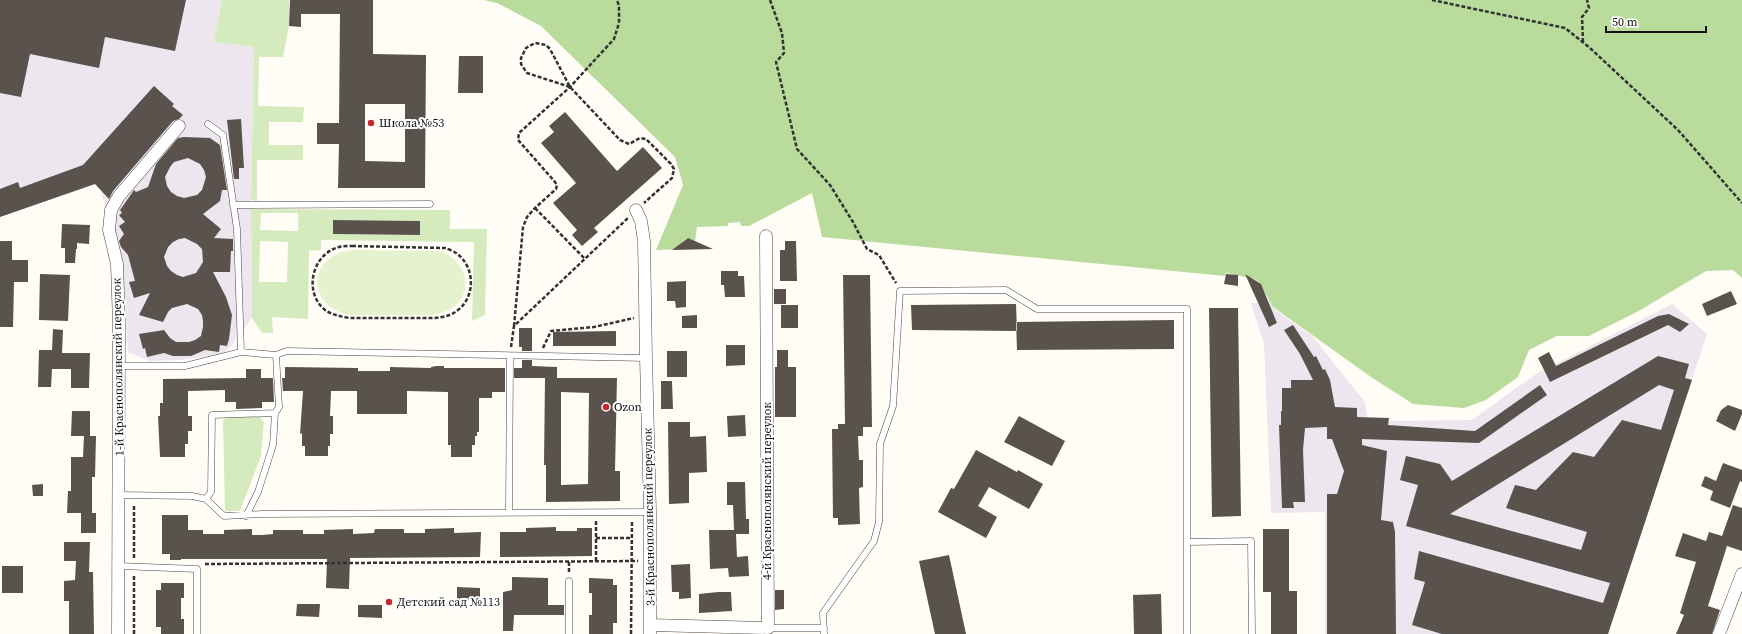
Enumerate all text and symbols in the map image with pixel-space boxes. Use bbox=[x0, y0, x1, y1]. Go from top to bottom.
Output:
scale bar bbox=[1606, 8, 1706, 34]
text: 50 m bbox=[1612, 14, 1638, 30]
place label: Школа №53 bbox=[379, 115, 444, 131]
marker: Школа №53 bbox=[366, 118, 376, 128]
street label: 1-й Краснополянский переулок bbox=[108, 278, 128, 456]
place label: Ozon bbox=[614, 399, 642, 415]
marker: Ozon bbox=[601, 402, 611, 412]
street label: 4-й Краснополянский переулок bbox=[759, 402, 775, 580]
street label: 3-й Краснополянский переулок bbox=[639, 428, 659, 606]
place label: Детский сад №113 bbox=[397, 594, 500, 610]
marker: Детский сад №113 bbox=[384, 597, 394, 607]

